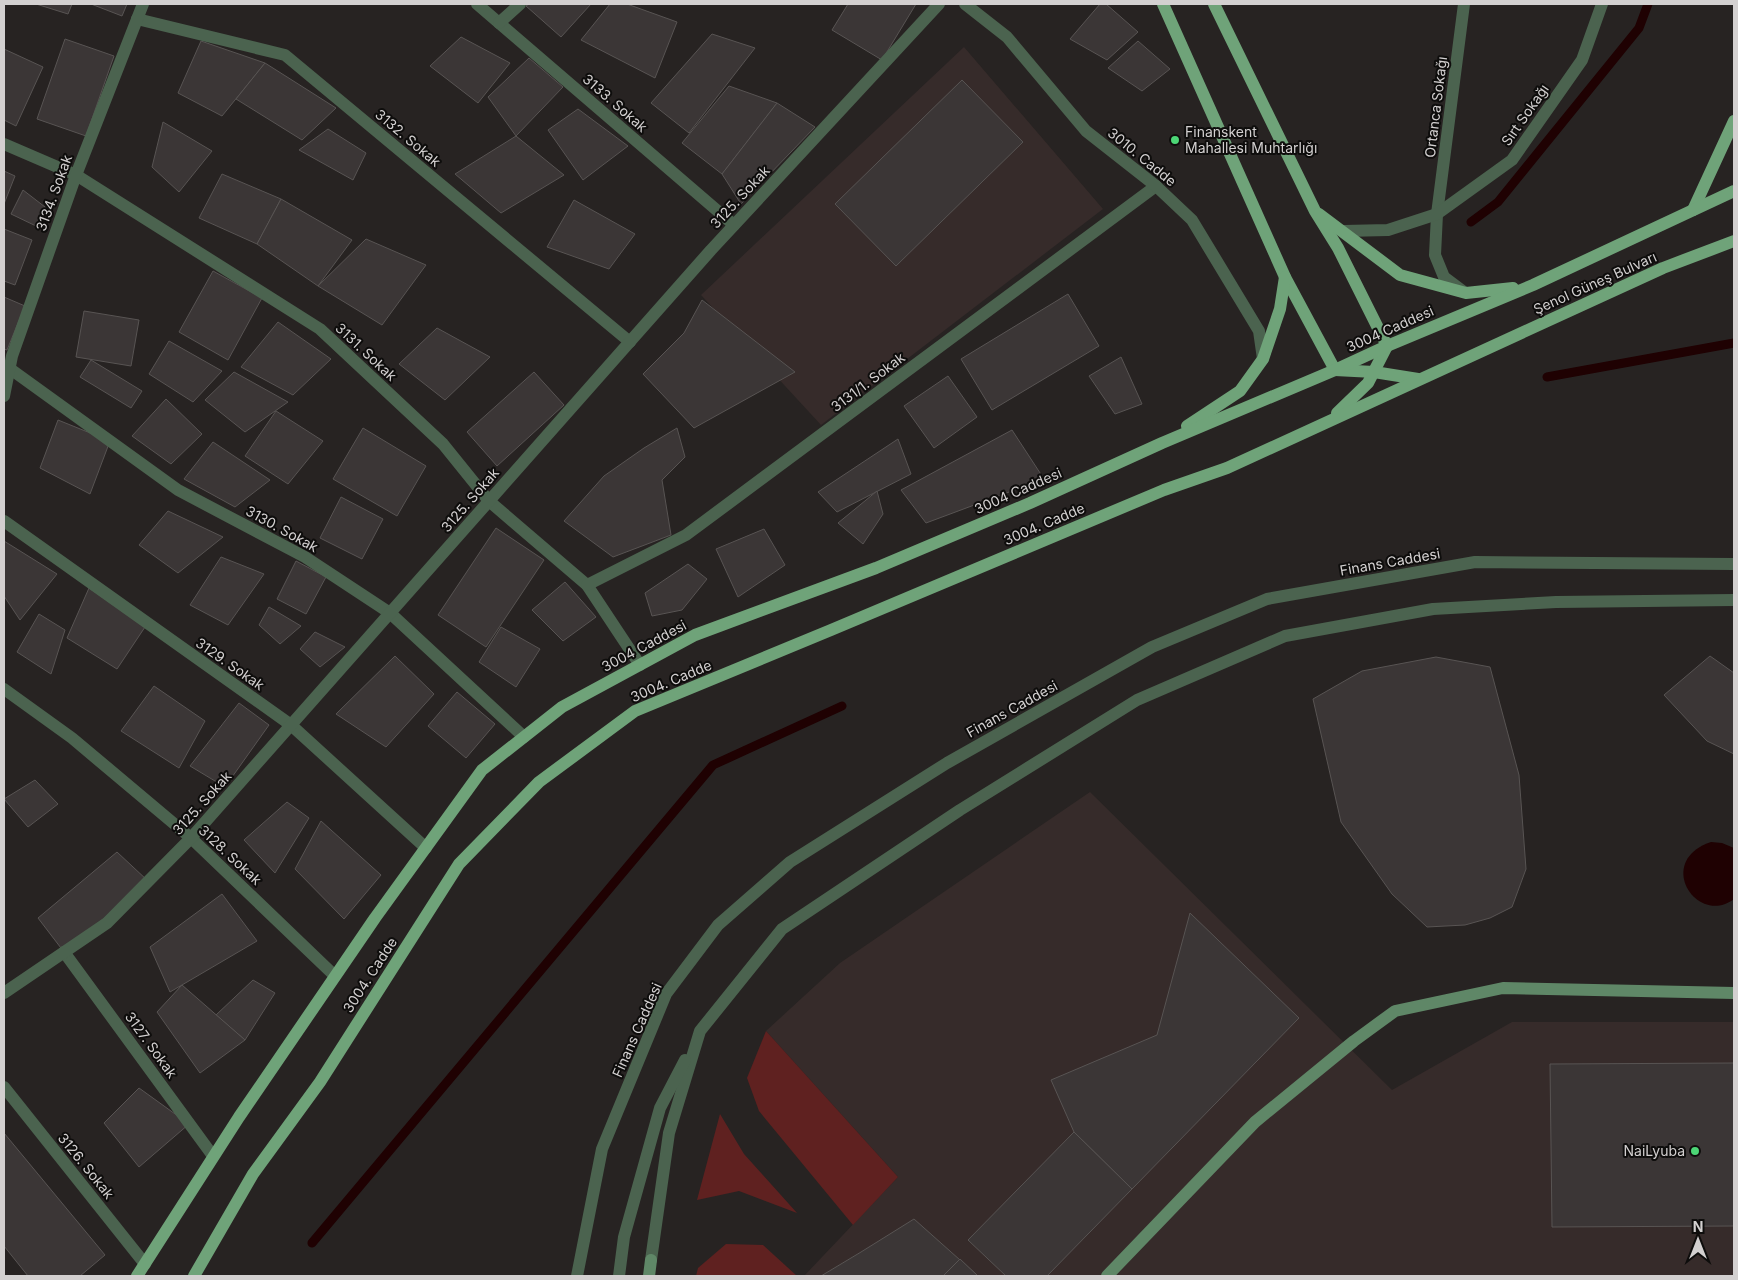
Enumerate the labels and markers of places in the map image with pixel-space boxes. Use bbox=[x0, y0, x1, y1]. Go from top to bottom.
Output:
place label: Finanskent Mahallesi Muhtarlığı bbox=[1185, 123, 1317, 156]
marker: Finanskent Mahallesi Muhtarlığı bbox=[1169, 134, 1181, 146]
place label: NaiLyuba bbox=[1624, 1142, 1685, 1159]
marker: NaiLyuba bbox=[1689, 1145, 1701, 1157]

